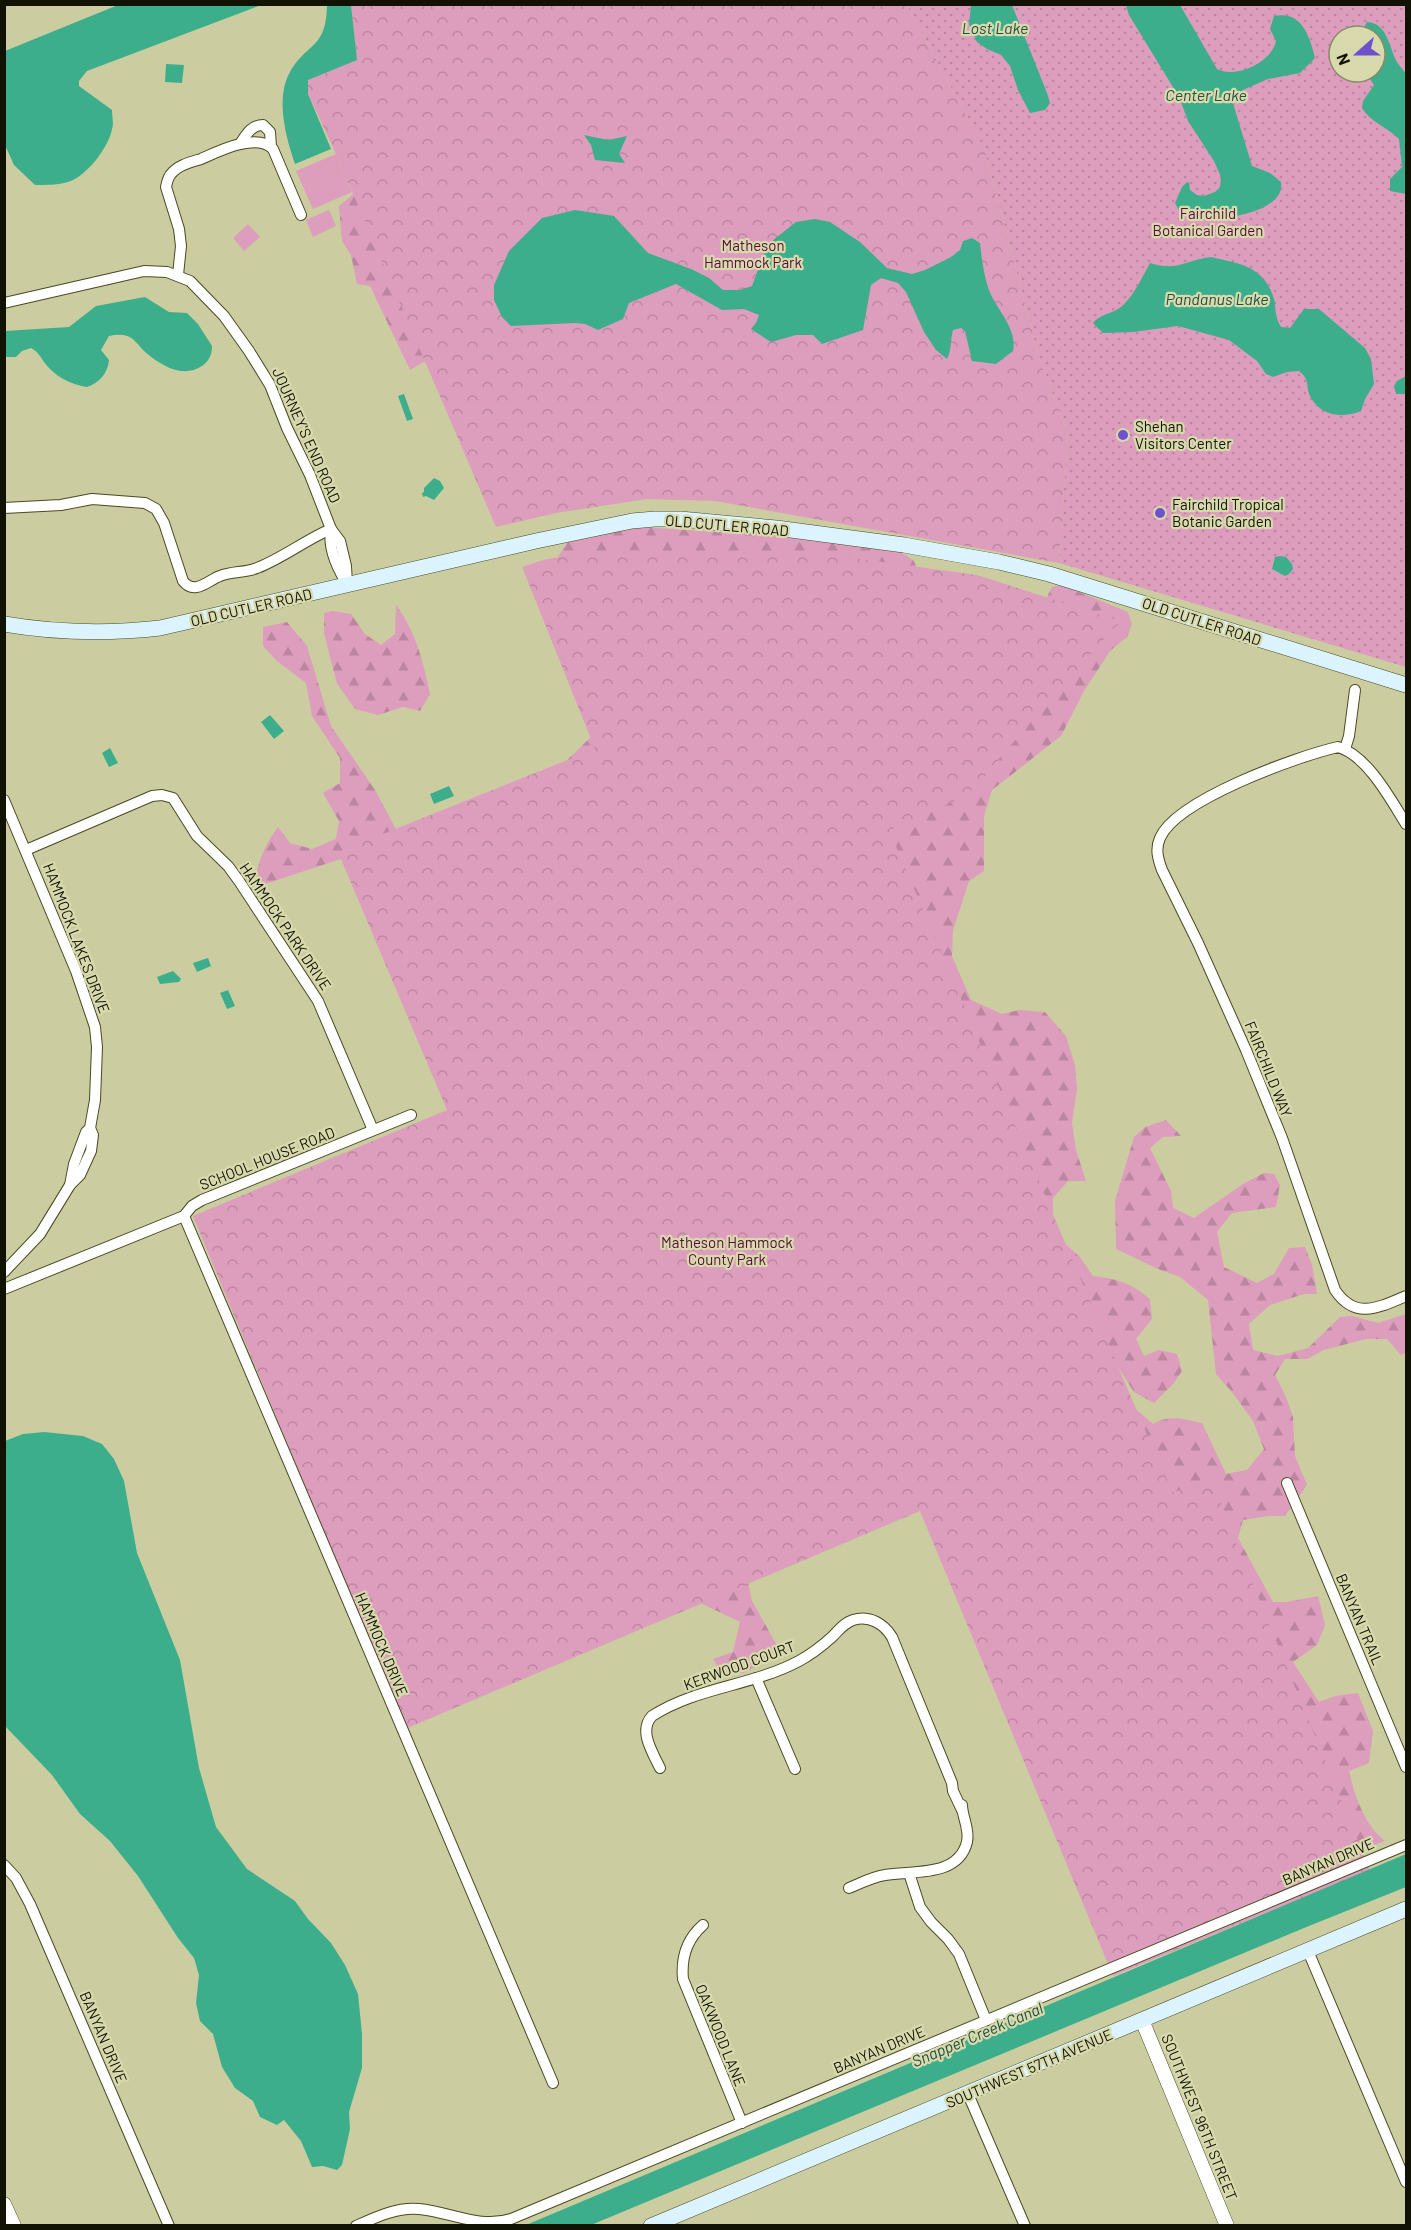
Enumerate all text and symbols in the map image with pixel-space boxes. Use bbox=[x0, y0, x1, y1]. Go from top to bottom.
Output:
water label: Lost Lake bbox=[962, 18, 1028, 37]
north arrow bbox=[1327, 24, 1387, 84]
text: N bbox=[1332, 51, 1353, 68]
water label: Center Lake bbox=[1165, 85, 1247, 104]
park label: Fairchild Botanical Garden bbox=[1153, 204, 1263, 239]
park label: Matheson Hammock Park bbox=[704, 236, 803, 271]
water label: Pandanus Lake bbox=[1166, 289, 1269, 308]
street label: JOURNEY'S END ROAD bbox=[269, 365, 345, 505]
place label: Shehan Visitors Center bbox=[1135, 417, 1232, 452]
marker: Shehan Visitors Center bbox=[1116, 428, 1130, 442]
place label: Fairchild Tropical Botanic Garden bbox=[1172, 495, 1284, 530]
marker: Fairchild Tropical Botanic Garden bbox=[1153, 506, 1167, 520]
street label: OLD CUTLER ROAD bbox=[664, 511, 790, 539]
street label: OLD CUTLER ROAD bbox=[188, 584, 314, 630]
street label: OLD CUTLER ROAD bbox=[1140, 593, 1264, 649]
street label: HAMMOCK PARK DRIVE bbox=[237, 859, 335, 993]
street label: HAMMOCK LAKES DRIVE bbox=[40, 860, 114, 1016]
street label: FAIRCHILD WAY bbox=[1242, 1018, 1296, 1120]
street label: SCHOOL HOUSE ROAD bbox=[197, 1123, 337, 1193]
park label: Matheson Hammock County Park bbox=[661, 1233, 793, 1268]
street label: BANYAN TRAIL bbox=[1333, 1571, 1387, 1667]
street label: HAMMOCK DRIVE bbox=[352, 1589, 412, 1699]
street label: KERWOOD COURT bbox=[681, 1637, 797, 1693]
street label: BANYAN DRIVE bbox=[1279, 1834, 1377, 1888]
street label: OAKWOOD LANE bbox=[692, 1981, 750, 2089]
street label: BANYAN DRIVE bbox=[77, 1988, 131, 2086]
water label: Snapper Creek Canal bbox=[909, 1998, 1046, 2070]
street label: BANYAN DRIVE bbox=[830, 2022, 928, 2076]
street label: SOUTHWEST 57TH AVENUE bbox=[943, 2025, 1115, 2111]
street label: SOUTHWEST 96TH STREET bbox=[1158, 2031, 1242, 2203]

